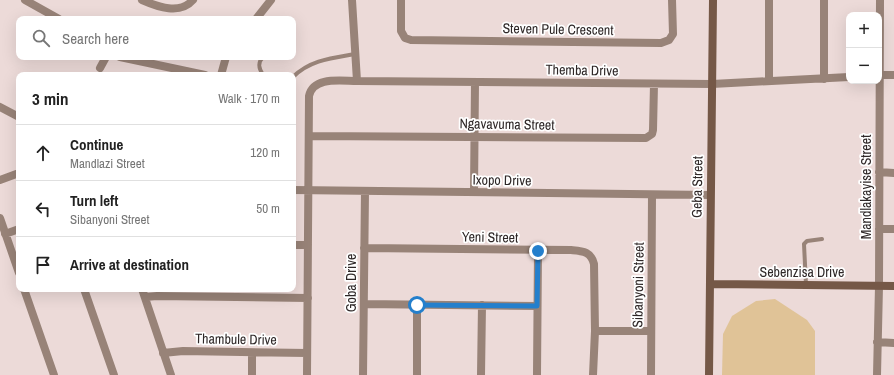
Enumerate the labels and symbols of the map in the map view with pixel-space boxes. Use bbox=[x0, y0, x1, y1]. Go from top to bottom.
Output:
street label: Steven Pule Crescent bbox=[502, 19, 614, 39]
street label: Themba Drive bbox=[545, 60, 619, 80]
street label: Ngavavuma Street bbox=[459, 114, 555, 134]
street label: Mandlakayise Street bbox=[857, 135, 875, 239]
street label: Geba Street bbox=[687, 156, 707, 218]
street label: Ixopo Drive bbox=[472, 170, 532, 190]
street label: Yeni Street bbox=[462, 228, 518, 246]
route end bbox=[529, 242, 547, 260]
street label: Sibanyoni Street bbox=[628, 242, 648, 328]
street label: Goba Drive bbox=[342, 254, 360, 312]
street label: Sebenzisa Drive bbox=[760, 263, 844, 281]
route start bbox=[408, 296, 426, 314]
street label: Thambule Drive bbox=[195, 329, 277, 349]

